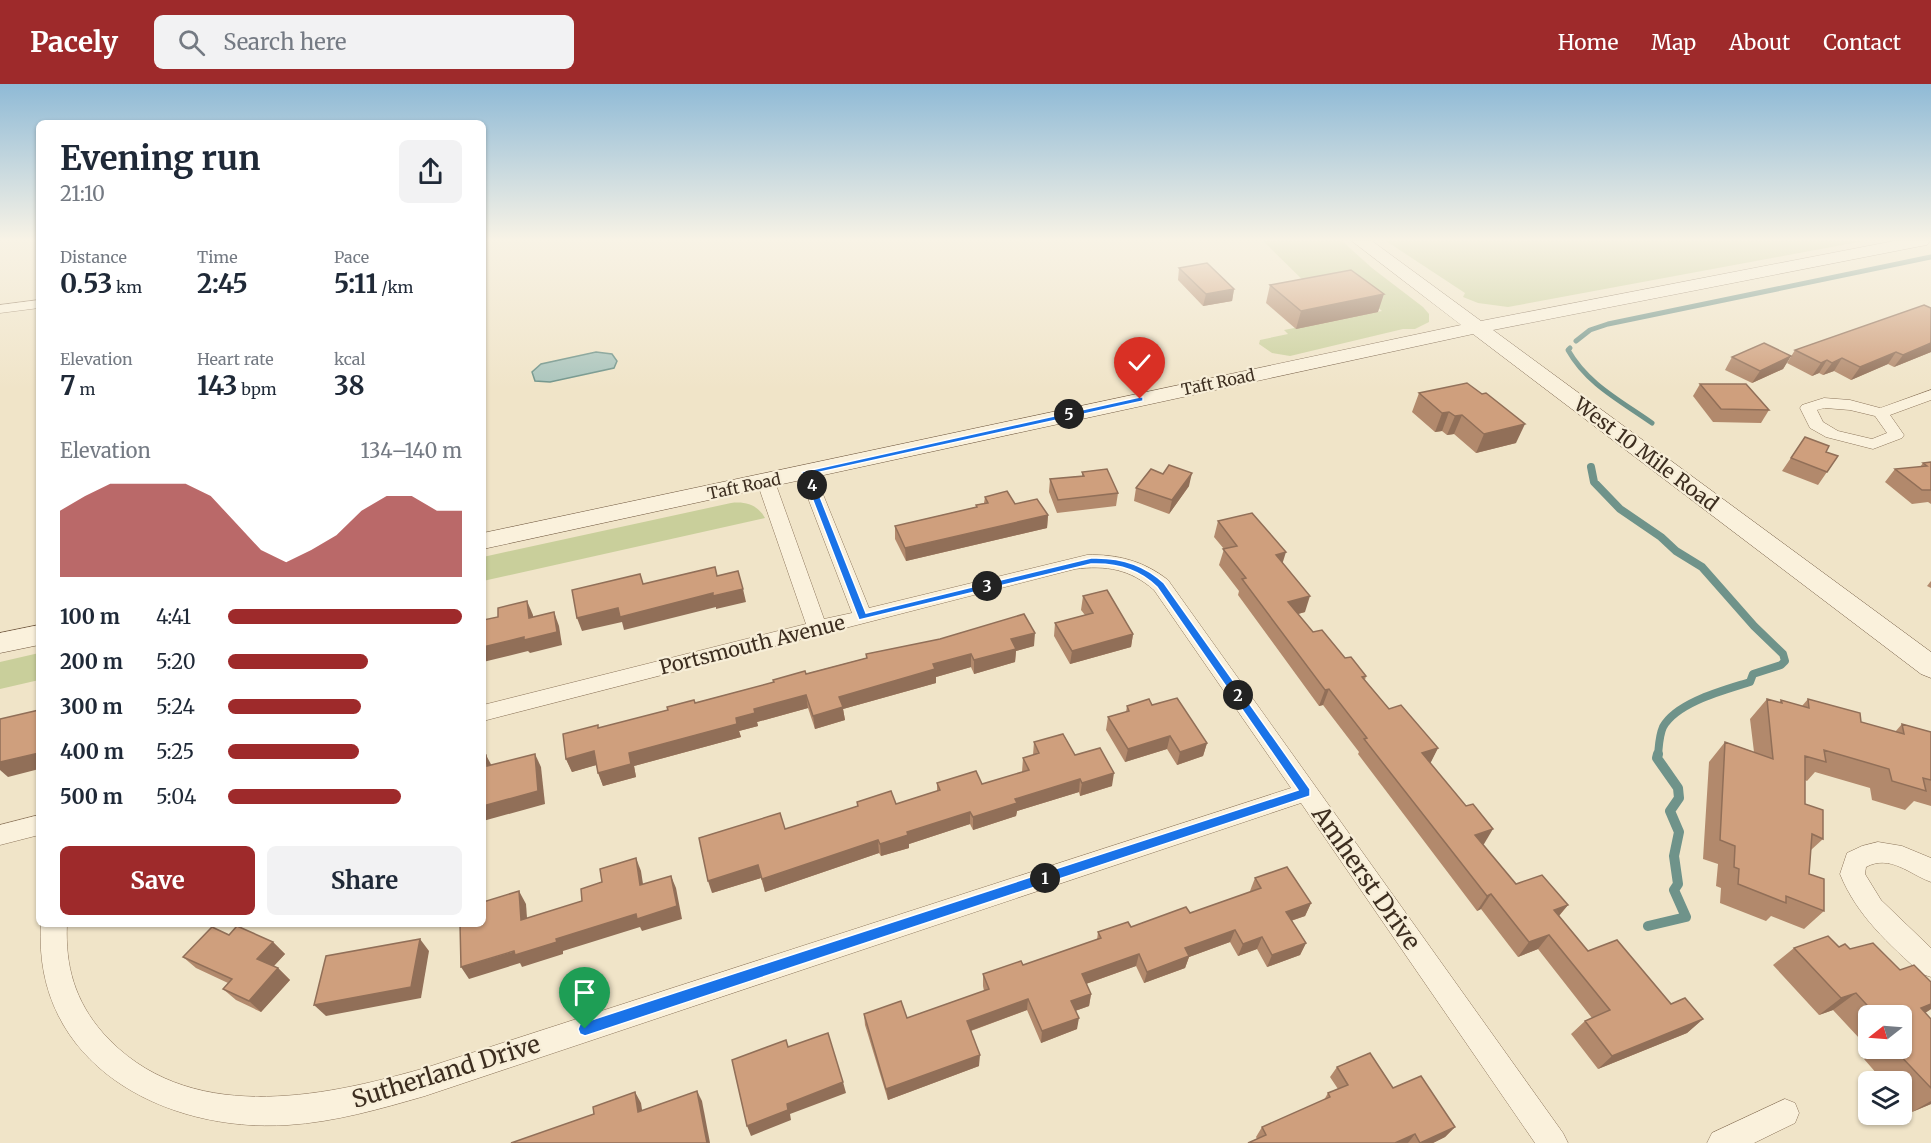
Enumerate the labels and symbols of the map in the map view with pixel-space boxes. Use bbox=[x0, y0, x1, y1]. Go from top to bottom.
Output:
pin bbox=[1114, 337, 1165, 399]
street label: Taft Road bbox=[1179, 364, 1257, 400]
street label: West 10 Mile Road bbox=[1569, 391, 1723, 516]
pin: 5 bbox=[1054, 399, 1084, 429]
street label: Taft Road bbox=[705, 468, 783, 504]
pin: 4 bbox=[797, 470, 827, 500]
pin: 3 bbox=[972, 571, 1002, 601]
street label: Portsmouth Avenue bbox=[657, 609, 847, 680]
pin: 2 bbox=[1223, 680, 1253, 710]
street label: Amherst Drive bbox=[1305, 799, 1427, 956]
pin: 1 bbox=[1030, 863, 1060, 893]
pin bbox=[559, 967, 610, 1029]
north arrow bbox=[1858, 1005, 1912, 1059]
street label: Sutherland Drive bbox=[348, 1028, 544, 1115]

